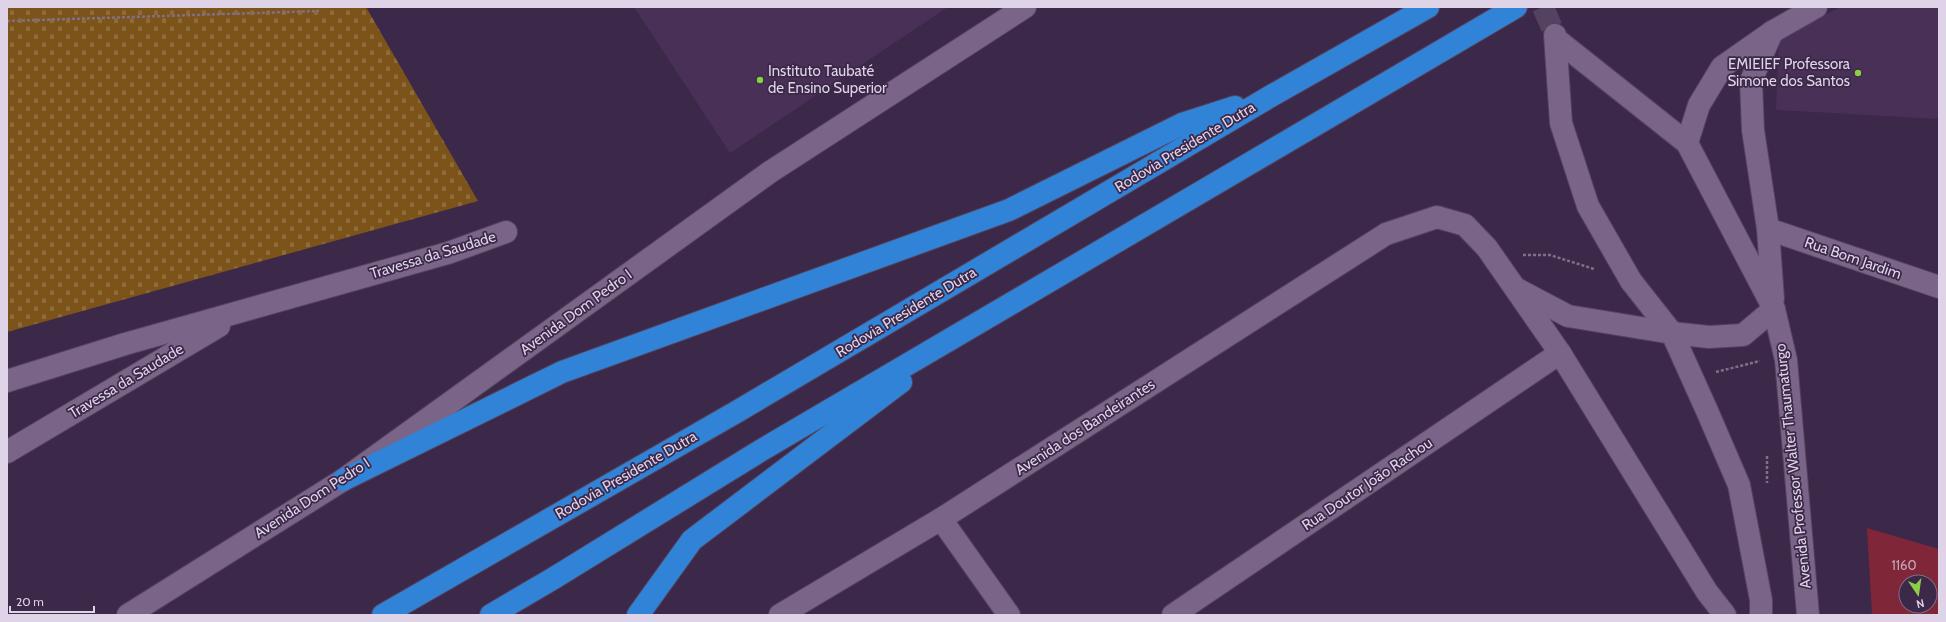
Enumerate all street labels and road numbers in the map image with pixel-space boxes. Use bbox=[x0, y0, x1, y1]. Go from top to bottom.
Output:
street label: Rodovia Presidente Dutra bbox=[1112, 98, 1259, 196]
street label: Travessa da Saudade bbox=[368, 227, 498, 283]
street label: Rua Bom Jardim bbox=[1802, 233, 1904, 283]
street label: Rodovia Presidente Dutra bbox=[833, 263, 980, 361]
street label: Avenida Dom Pedro I bbox=[516, 265, 636, 359]
street label: Travessa da Saudade bbox=[65, 340, 187, 422]
street label: Avenida Professor Walter Thaumaturgo bbox=[1771, 343, 1815, 589]
street label: Avenida dos Bandeirantes bbox=[1012, 375, 1158, 479]
street label: Rodovia Presidente Dutra bbox=[552, 427, 701, 523]
street label: Rua Doutor João Rachou bbox=[1298, 434, 1436, 534]
street label: Avenida Dom Pedro I bbox=[251, 454, 373, 542]

